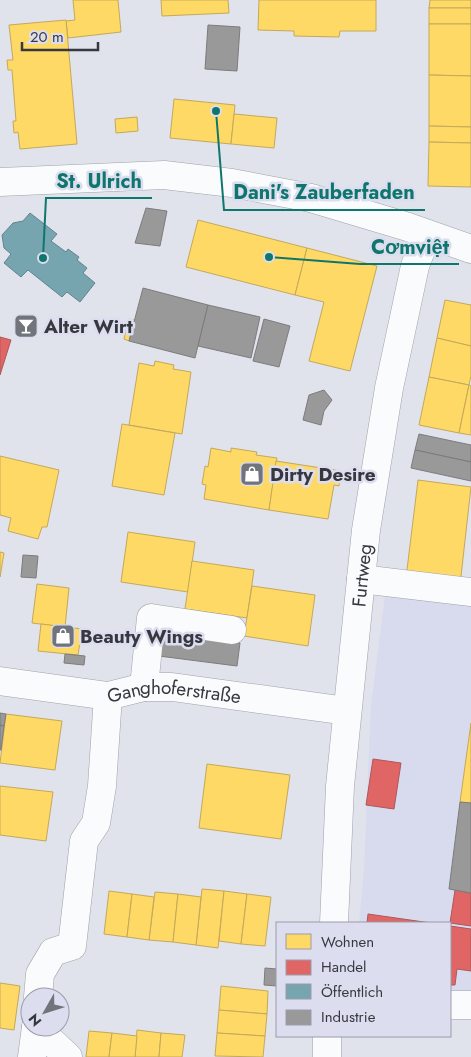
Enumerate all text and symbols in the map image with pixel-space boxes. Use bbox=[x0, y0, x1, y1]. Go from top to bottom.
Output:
scale bar bbox=[22, 20, 99, 52]
text: 20 m bbox=[30, 26, 64, 48]
callout: St. Ulrich bbox=[46, 163, 152, 198]
text: St. Ulrich bbox=[56, 167, 142, 196]
callout: Dani's Zauberfaden bbox=[224, 175, 425, 210]
text: Dani's Zauberfaden bbox=[233, 178, 415, 207]
callout: Cơmviệt bbox=[360, 229, 459, 264]
text: Cơmviệt bbox=[371, 233, 450, 262]
bar icon: Alter Wirt bbox=[13, 313, 39, 339]
place label: Alter Wirt bbox=[43, 313, 133, 340]
shop icon: Dirty Desire bbox=[239, 461, 265, 487]
place label: Dirty Desire bbox=[270, 461, 376, 488]
street label: Furtweg bbox=[345, 542, 378, 608]
shop icon: Beauty Wings bbox=[50, 623, 76, 649]
place label: Beauty Wings bbox=[80, 623, 203, 650]
street label: Ganghoferstraße bbox=[104, 674, 243, 710]
legend bbox=[276, 922, 451, 1037]
text: Wohnen bbox=[321, 931, 374, 953]
text: Handel bbox=[321, 956, 367, 978]
text: Öffentlich bbox=[321, 981, 383, 1003]
north arrow bbox=[20, 987, 70, 1037]
text: Industrie bbox=[321, 1006, 376, 1028]
text: N bbox=[24, 1010, 46, 1031]

